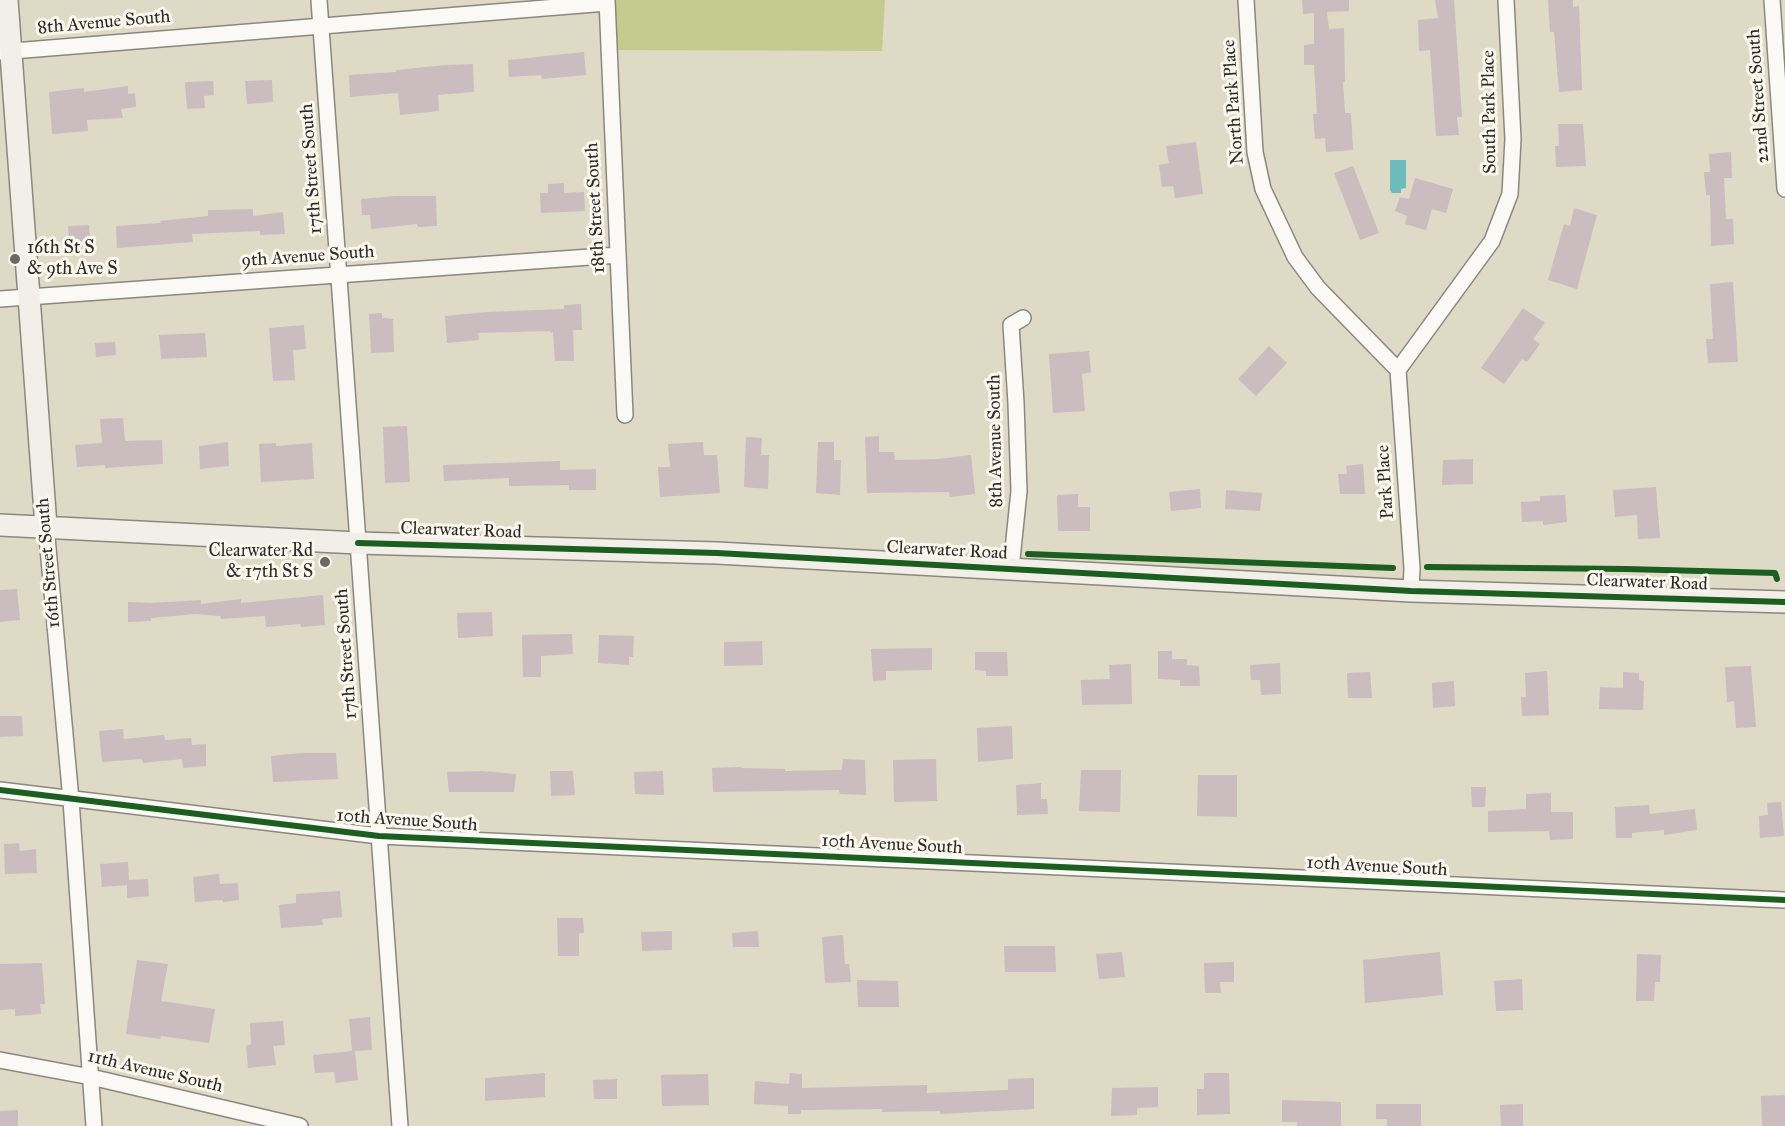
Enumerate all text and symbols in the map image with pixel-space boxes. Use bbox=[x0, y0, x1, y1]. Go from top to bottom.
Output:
street label: 8th Avenue South bbox=[37, 6, 171, 40]
street label: 22nd Street South bbox=[1744, 28, 1774, 164]
street label: North Park Place bbox=[1219, 39, 1249, 165]
street label: South Park Place bbox=[1478, 50, 1502, 174]
street label: 17th Street South bbox=[297, 103, 327, 235]
street label: 18th Street South bbox=[582, 142, 610, 274]
place label: 16th St S & 9th Ave S bbox=[27, 238, 118, 280]
street label: 9th Avenue South bbox=[241, 242, 375, 272]
marker: 16th St S & 9th Ave S bbox=[8, 252, 22, 266]
street label: 8th Avenue South bbox=[984, 374, 1008, 508]
street label: Park Place bbox=[1373, 444, 1399, 520]
street label: 16th Street South bbox=[33, 497, 65, 629]
street label: Clearwater Road bbox=[400, 518, 522, 544]
street label: Clearwater Road bbox=[886, 537, 1008, 565]
place label: Clearwater Rd & 17th St S bbox=[208, 541, 313, 584]
marker: Clearwater Rd & 17th St S bbox=[318, 555, 332, 569]
street label: Clearwater Road bbox=[1586, 570, 1708, 596]
street label: 17th Street South bbox=[332, 588, 362, 720]
street label: 10th Avenue South bbox=[336, 805, 478, 837]
street label: 10th Avenue South bbox=[821, 831, 963, 859]
street label: 10th Avenue South bbox=[1306, 853, 1448, 881]
street label: 11th Avenue South bbox=[85, 1046, 225, 1098]

